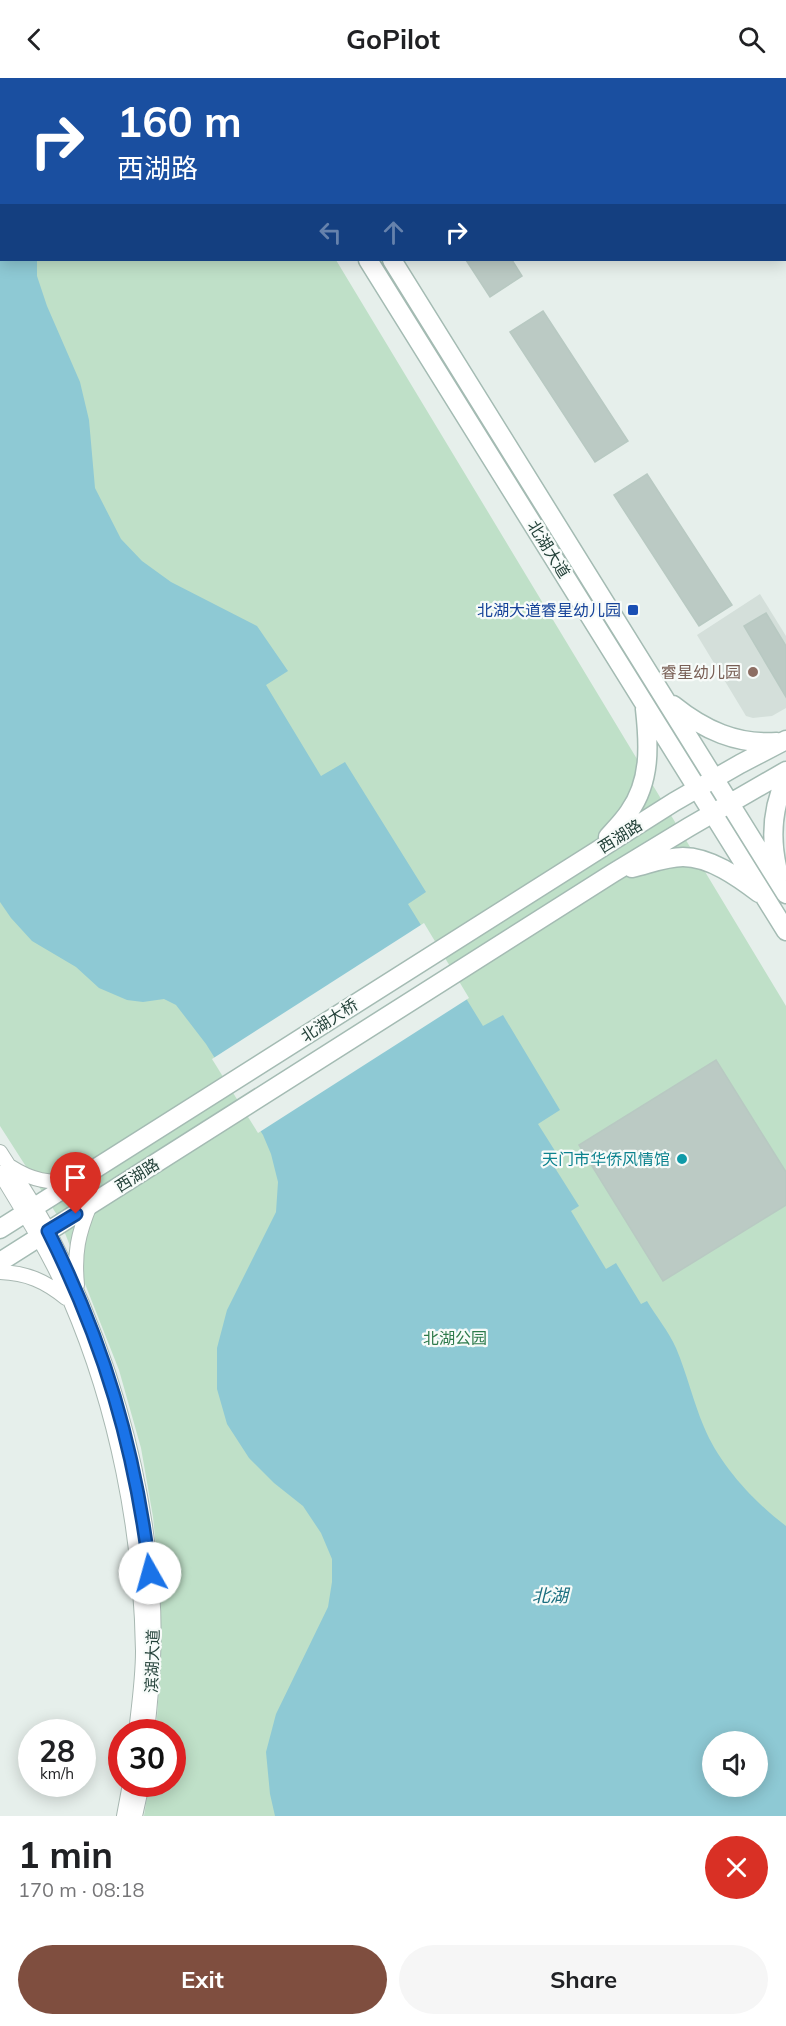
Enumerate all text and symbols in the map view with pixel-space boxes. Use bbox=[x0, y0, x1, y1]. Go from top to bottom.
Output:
text: GoPilot bbox=[346, 22, 440, 56]
icon: back bbox=[18, 23, 51, 56]
icon: search bbox=[735, 23, 768, 56]
text: 160 m bbox=[117, 95, 242, 148]
icon: right bbox=[18, 102, 96, 180]
text: 西湖路 bbox=[117, 151, 198, 185]
icon: left bbox=[314, 216, 347, 249]
icon: ahead bbox=[377, 216, 410, 249]
icon: right bbox=[440, 216, 473, 249]
street label: 北湖大道 bbox=[524, 517, 574, 581]
place label: 北湖大道睿星幼儿园 bbox=[477, 600, 621, 620]
marker: 北湖大道睿星幼儿园 bbox=[626, 603, 640, 617]
place label: 睿星幼儿园 bbox=[661, 662, 741, 682]
marker: 睿星幼儿园 bbox=[746, 665, 760, 679]
street label: 西湖路 bbox=[594, 815, 646, 857]
street label: 北湖大桥 bbox=[297, 994, 361, 1046]
place label: 天门市华侨风情馆 bbox=[542, 1149, 670, 1169]
pin bbox=[50, 1152, 101, 1214]
marker: 天门市华侨风情馆 bbox=[675, 1152, 689, 1166]
street label: 西湖路 bbox=[111, 1154, 163, 1196]
icon: arrive bbox=[59, 1161, 92, 1194]
park label: 北湖公园 bbox=[423, 1328, 487, 1348]
position arrow bbox=[118, 1541, 182, 1605]
water label: 北湖 bbox=[532, 1584, 571, 1607]
street label: 滨湖大道 bbox=[141, 1629, 163, 1693]
speed limit sign: 30 bbox=[108, 1719, 186, 1797]
map controls bbox=[702, 1731, 768, 1797]
button: sound bbox=[702, 1731, 768, 1797]
text: 28 bbox=[39, 1732, 75, 1770]
text: km/h bbox=[40, 1764, 74, 1783]
text: 1 min bbox=[18, 1832, 113, 1877]
button: close bbox=[705, 1836, 768, 1899]
text: 170 m · 08:18 bbox=[18, 1877, 144, 1902]
button: Exit bbox=[18, 1945, 387, 2014]
button: Share bbox=[399, 1945, 768, 2014]

